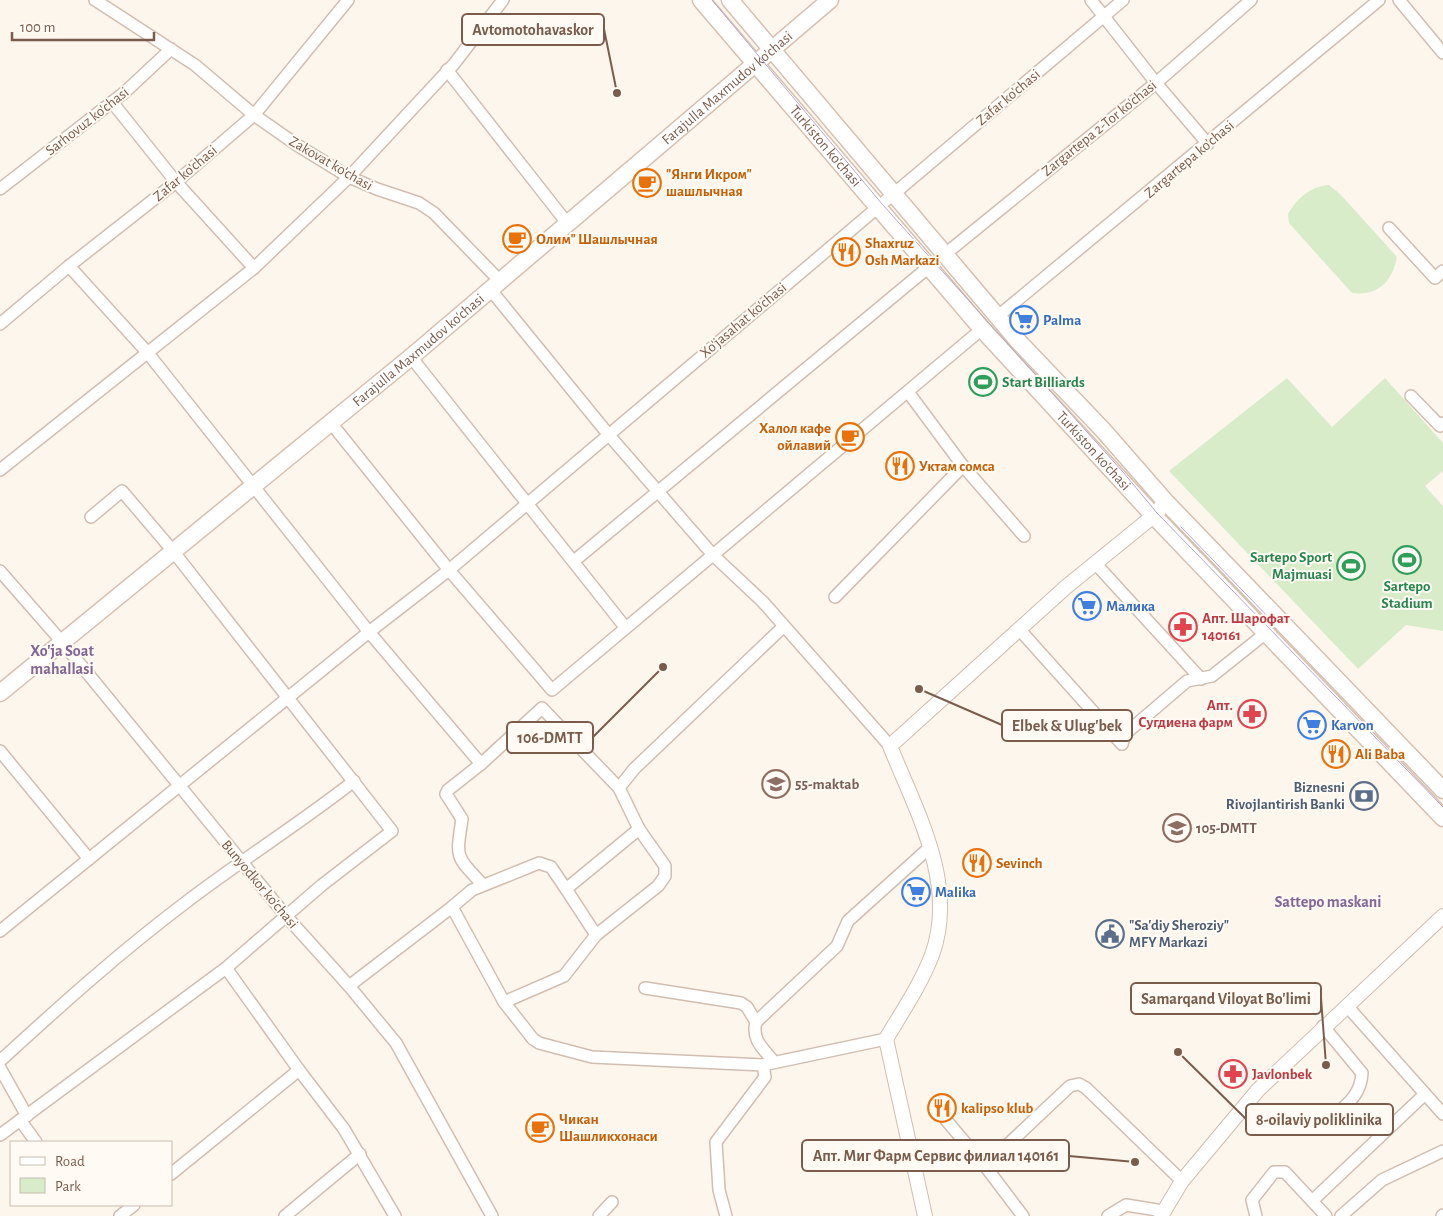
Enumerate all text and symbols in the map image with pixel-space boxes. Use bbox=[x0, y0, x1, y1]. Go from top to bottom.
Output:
scale bar bbox=[12, 10, 155, 42]
callout: Avtomotohavaskor bbox=[462, 14, 604, 45]
text: 100 m bbox=[20, 20, 55, 35]
text: Avtomotohavaskor bbox=[472, 22, 594, 38]
street label: Farajulla Maxmudov ko'chasi bbox=[659, 28, 796, 148]
street label: Zafar ko'chasi bbox=[974, 67, 1043, 128]
street label: Zargartepa 2-Tor ko'chasi bbox=[1039, 78, 1160, 179]
street label: Sarhovuz ko'chasi bbox=[43, 84, 132, 158]
street label: Turkiston ko'chasi bbox=[787, 103, 864, 190]
street label: Zargartepa ko'chasi bbox=[1142, 118, 1237, 201]
street label: Zakovat ko'chasi bbox=[286, 134, 375, 193]
street label: Zafar ko'chasi bbox=[151, 143, 220, 204]
place label: "Янги Икром" шашлычная bbox=[666, 167, 752, 199]
cafe icon: "Янги Икром" шашлычная bbox=[632, 168, 662, 198]
cafe icon: Олим" Шашлычная bbox=[502, 224, 532, 254]
place label: Олим" Шашлычная bbox=[536, 232, 658, 247]
place label: Shaxruz Osh Markazi bbox=[865, 236, 939, 268]
restaurant icon: Shaxruz Osh Markazi bbox=[831, 237, 861, 267]
street label: Xo'jasahat ko'chasi bbox=[697, 280, 789, 361]
street label: Farajulla Maxmudov ko'chasi bbox=[350, 291, 487, 409]
supermarket icon: Palma bbox=[1009, 305, 1039, 335]
place label: Palma bbox=[1043, 313, 1081, 328]
sports icon: Start Billiards bbox=[968, 367, 998, 397]
place label: Start Billiards bbox=[1002, 375, 1085, 390]
street label: Turkiston ko'chasi bbox=[1054, 409, 1133, 494]
place label: Халол кафе ойлавий bbox=[759, 421, 831, 453]
cafe icon: Халол кафе ойлавий bbox=[835, 422, 865, 452]
restaurant icon: Уктам сомса bbox=[885, 451, 915, 481]
place label: Уктам сомса bbox=[919, 459, 995, 474]
sports icon: Sartepo Stadium bbox=[1392, 545, 1422, 575]
place label: Sartepo Sport Majmuasi bbox=[1250, 550, 1332, 582]
sports icon: Sartepo Sport Majmuasi bbox=[1336, 551, 1366, 581]
place label: Sartepo Stadium bbox=[1381, 579, 1433, 611]
supermarket icon: Малика bbox=[1072, 591, 1102, 621]
place label: Малика bbox=[1106, 599, 1155, 614]
place label: Апт. Шарофат 140161 bbox=[1202, 611, 1290, 643]
pharmacy icon: Апт. Шарофат 140161 bbox=[1168, 612, 1198, 642]
district label: Xo'ja Soat mahallasi bbox=[30, 643, 94, 677]
place label: Апт. Сугдиена фарм bbox=[1138, 698, 1233, 730]
pharmacy icon: Апт. Сугдиена фарм bbox=[1237, 699, 1267, 729]
callout: Elbek & Ulug'bek bbox=[1002, 710, 1132, 741]
supermarket icon: Karvon bbox=[1297, 710, 1327, 740]
text: Elbek & Ulug'bek bbox=[1012, 718, 1122, 734]
place label: Karvon bbox=[1331, 718, 1374, 733]
callout: 106-DMTT bbox=[507, 722, 593, 753]
text: 106-DMTT bbox=[517, 730, 583, 746]
restaurant icon: Ali Baba bbox=[1321, 739, 1351, 769]
place label: Ali Baba bbox=[1355, 747, 1405, 762]
school or university icon: 55-maktab bbox=[761, 769, 791, 799]
place label: 55-maktab bbox=[795, 777, 860, 792]
place label: Biznesni Rivojlantirish Banki bbox=[1226, 780, 1345, 812]
bank icon: Biznesni Rivojlantirish Banki bbox=[1349, 781, 1379, 811]
school or university icon: 105-DMTT bbox=[1162, 813, 1192, 843]
place label: 105-DMTT bbox=[1196, 821, 1257, 836]
street label: Bunyodkor ko'chasi bbox=[218, 837, 301, 931]
restaurant icon: Sevinch bbox=[962, 848, 992, 878]
place label: Sevinch bbox=[996, 856, 1043, 871]
supermarket icon: Malika bbox=[901, 877, 931, 907]
place label: Malika bbox=[935, 885, 976, 900]
district label: Sattepo maskani bbox=[1275, 894, 1381, 910]
place label: "Sa'diy Sheroziy" MFY Markazi bbox=[1129, 918, 1229, 950]
public building icon: "Sa'diy Sheroziy" MFY Markazi bbox=[1095, 919, 1125, 949]
callout: Samarqand Viloyat Bo'limi bbox=[1131, 983, 1321, 1014]
text: Samarqand Viloyat Bo'limi bbox=[1141, 991, 1311, 1008]
pharmacy icon: Javlonbek bbox=[1218, 1059, 1248, 1089]
place label: Javlonbek bbox=[1252, 1067, 1313, 1082]
restaurant icon: kalipso klub bbox=[927, 1093, 957, 1123]
place label: kalipso klub bbox=[961, 1101, 1034, 1116]
callout: 8-oilaviy poliklinika bbox=[1246, 1104, 1393, 1135]
place label: Чикан Шашликхонаси bbox=[559, 1112, 658, 1144]
text: 8-oilaviy poliklinika bbox=[1256, 1112, 1382, 1129]
cafe icon: Чикан Шашликхонаси bbox=[525, 1113, 555, 1143]
callout: Апт. Миг Фарм Сервис филиал 140161 bbox=[802, 1140, 1069, 1171]
legend bbox=[10, 1141, 172, 1206]
text: Апт. Миг Фарм Сервис филиал 140161 bbox=[813, 1148, 1059, 1164]
text: Road bbox=[55, 1154, 85, 1169]
text: Park bbox=[55, 1179, 81, 1194]

